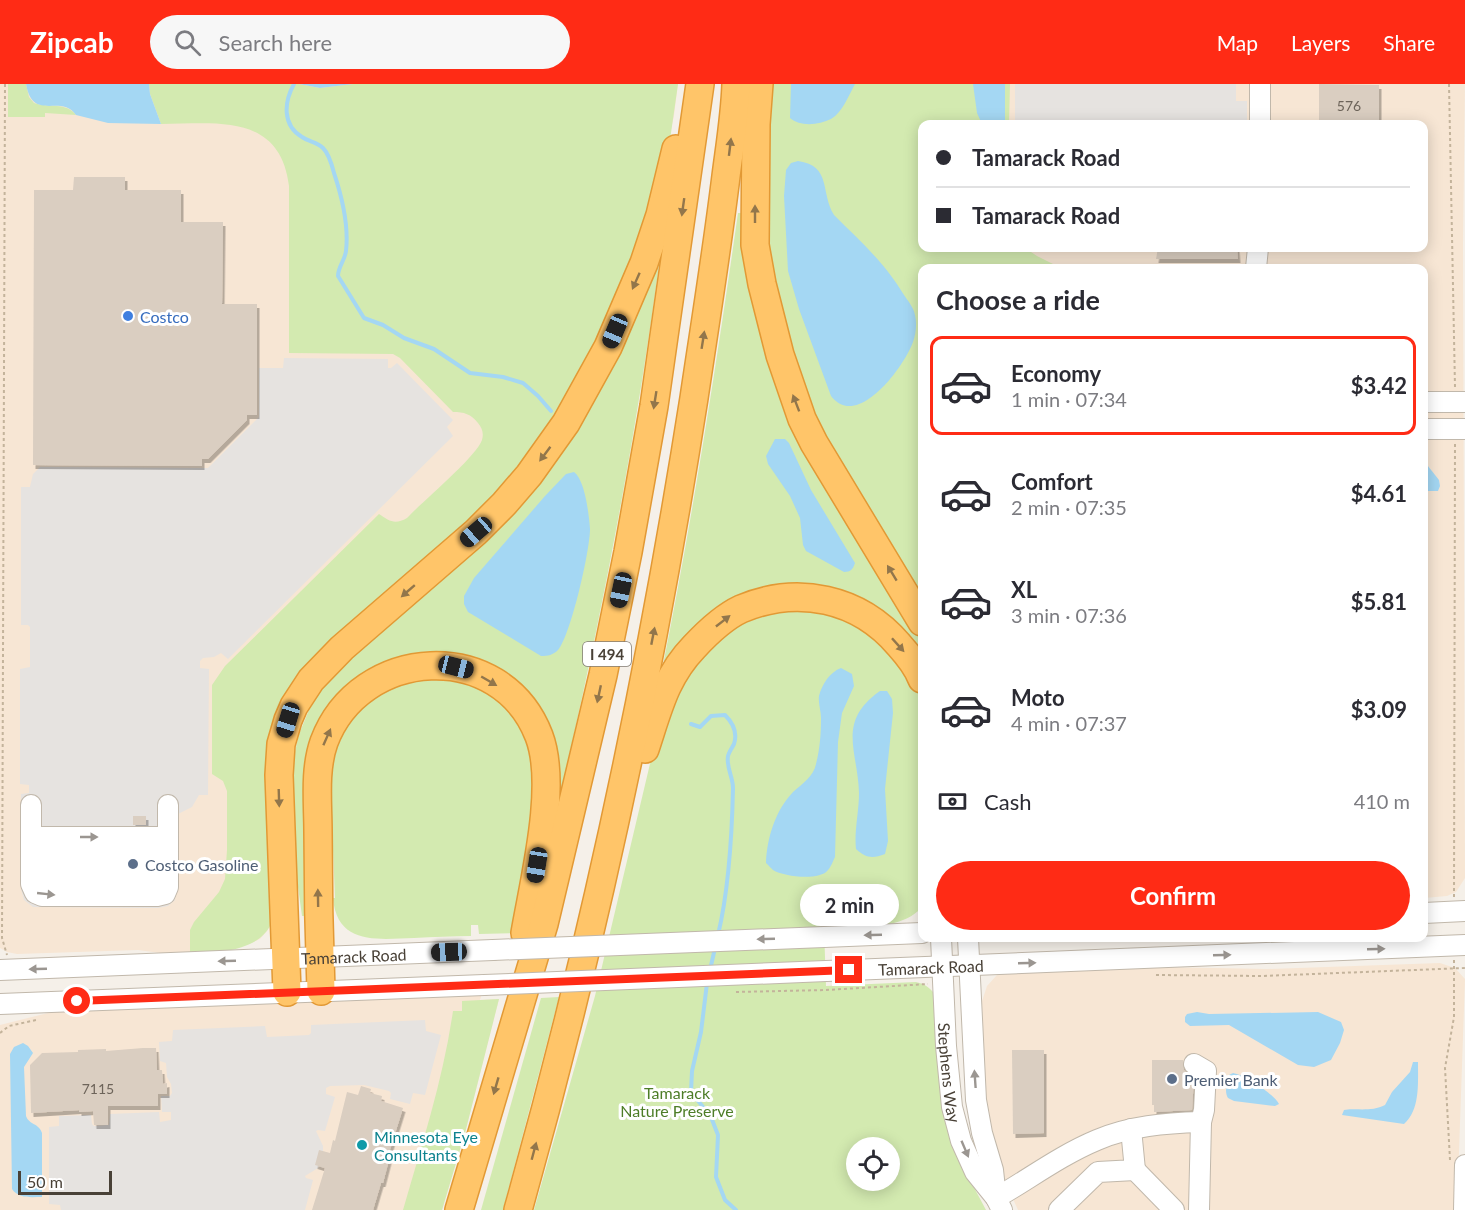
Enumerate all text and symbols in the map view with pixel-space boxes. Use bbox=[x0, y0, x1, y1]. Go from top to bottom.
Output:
search box bbox=[150, 15, 570, 69]
text: Zipcab bbox=[30, 25, 114, 59]
icon: search bbox=[171, 26, 204, 59]
text: Search here bbox=[219, 29, 332, 56]
text: Map bbox=[1217, 30, 1258, 55]
text: Layers bbox=[1291, 30, 1350, 55]
text: Share bbox=[1383, 30, 1435, 55]
house number: 576 bbox=[1337, 97, 1361, 114]
one-way arrow bbox=[725, 138, 734, 157]
text: Tamarack Road bbox=[972, 144, 1120, 171]
one-way arrow bbox=[679, 197, 688, 216]
text: Tamarack Road bbox=[972, 202, 1120, 229]
one-way arrow bbox=[750, 204, 760, 223]
one-way arrow bbox=[631, 273, 641, 291]
text: Choose a ride bbox=[936, 283, 1100, 316]
place label: Costco bbox=[140, 307, 189, 326]
marker: Costco bbox=[121, 309, 135, 323]
car bbox=[600, 311, 630, 351]
one-way arrow bbox=[698, 331, 707, 350]
icon: car bbox=[939, 359, 993, 413]
text: Economy bbox=[1011, 360, 1101, 387]
text: $3.42 bbox=[1351, 372, 1407, 399]
text: 1 min · 07:34 bbox=[1011, 387, 1127, 411]
one-way arrow bbox=[651, 390, 660, 409]
one-way arrow bbox=[791, 394, 800, 412]
one-way arrow bbox=[540, 446, 552, 461]
icon: car bbox=[939, 467, 993, 521]
text: Comfort bbox=[1011, 468, 1093, 495]
text: $4.61 bbox=[1351, 480, 1407, 507]
text: 2 min · 07:35 bbox=[1011, 495, 1127, 519]
car bbox=[457, 513, 495, 551]
one-way arrow bbox=[887, 564, 897, 581]
car bbox=[608, 571, 634, 609]
icon: car bbox=[939, 575, 993, 629]
text: XL bbox=[1011, 576, 1037, 603]
one-way arrow bbox=[400, 585, 416, 598]
text: $5.81 bbox=[1351, 588, 1407, 615]
text: 3 min · 07:36 bbox=[1011, 603, 1127, 627]
one-way arrow bbox=[715, 615, 731, 628]
one-way arrow bbox=[648, 627, 658, 645]
one-way arrow bbox=[891, 637, 905, 652]
road number: I 494 bbox=[583, 642, 631, 666]
car bbox=[436, 654, 476, 680]
one-way arrow bbox=[481, 675, 497, 686]
icon: car bbox=[939, 683, 993, 737]
text: Moto bbox=[1011, 684, 1065, 711]
one-way arrow bbox=[593, 685, 603, 704]
text: $3.09 bbox=[1351, 696, 1407, 723]
car bbox=[274, 700, 302, 740]
text: 4 min · 07:37 bbox=[1011, 711, 1127, 735]
one-way arrow bbox=[322, 727, 332, 745]
icon: cash bbox=[936, 785, 969, 818]
text: Cash bbox=[984, 788, 1031, 815]
one-way arrow bbox=[275, 789, 284, 808]
text: 410 m bbox=[1354, 789, 1410, 813]
one-way arrow bbox=[80, 832, 99, 842]
car bbox=[525, 846, 549, 884]
place label: Costco Gasoline bbox=[145, 855, 258, 874]
marker: Costco Gasoline bbox=[126, 857, 140, 871]
button: Confirm bbox=[936, 861, 1410, 930]
callout: 2 min bbox=[800, 883, 898, 925]
one-way arrow bbox=[314, 889, 323, 908]
one-way arrow bbox=[36, 890, 55, 899]
text: 2 min bbox=[825, 893, 874, 917]
one-way arrow bbox=[864, 931, 883, 940]
one-way arrow bbox=[756, 935, 775, 944]
car bbox=[431, 942, 467, 962]
street label: Tamarack Road bbox=[300, 944, 407, 967]
one-way arrow bbox=[1366, 944, 1385, 954]
one-way arrow bbox=[1213, 951, 1232, 960]
street label: Tamarack Road bbox=[878, 955, 984, 978]
one-way arrow bbox=[217, 956, 236, 965]
route end bbox=[835, 956, 862, 983]
one-way arrow bbox=[1018, 959, 1037, 968]
one-way arrow bbox=[28, 964, 47, 973]
route start bbox=[63, 987, 90, 1014]
street label: Stephens Way bbox=[935, 1022, 965, 1125]
one-way arrow bbox=[970, 1069, 979, 1088]
place label: Premier Bank bbox=[1184, 1070, 1279, 1089]
marker: Premier Bank bbox=[1165, 1072, 1179, 1086]
one-way arrow bbox=[491, 1077, 501, 1095]
house number: 7115 bbox=[82, 1080, 114, 1097]
park label: Tamarack Nature Preserve bbox=[620, 1083, 734, 1120]
place label: Minnesota Eye Consultants bbox=[374, 1127, 478, 1164]
map controls bbox=[846, 1137, 900, 1191]
button: locate bbox=[846, 1137, 900, 1191]
marker: Minnesota Eye Consultants bbox=[355, 1138, 369, 1152]
one-way arrow bbox=[961, 1140, 970, 1158]
one-way arrow bbox=[530, 1142, 539, 1160]
scale bar bbox=[18, 1168, 112, 1196]
text: 50 m bbox=[27, 1172, 63, 1191]

